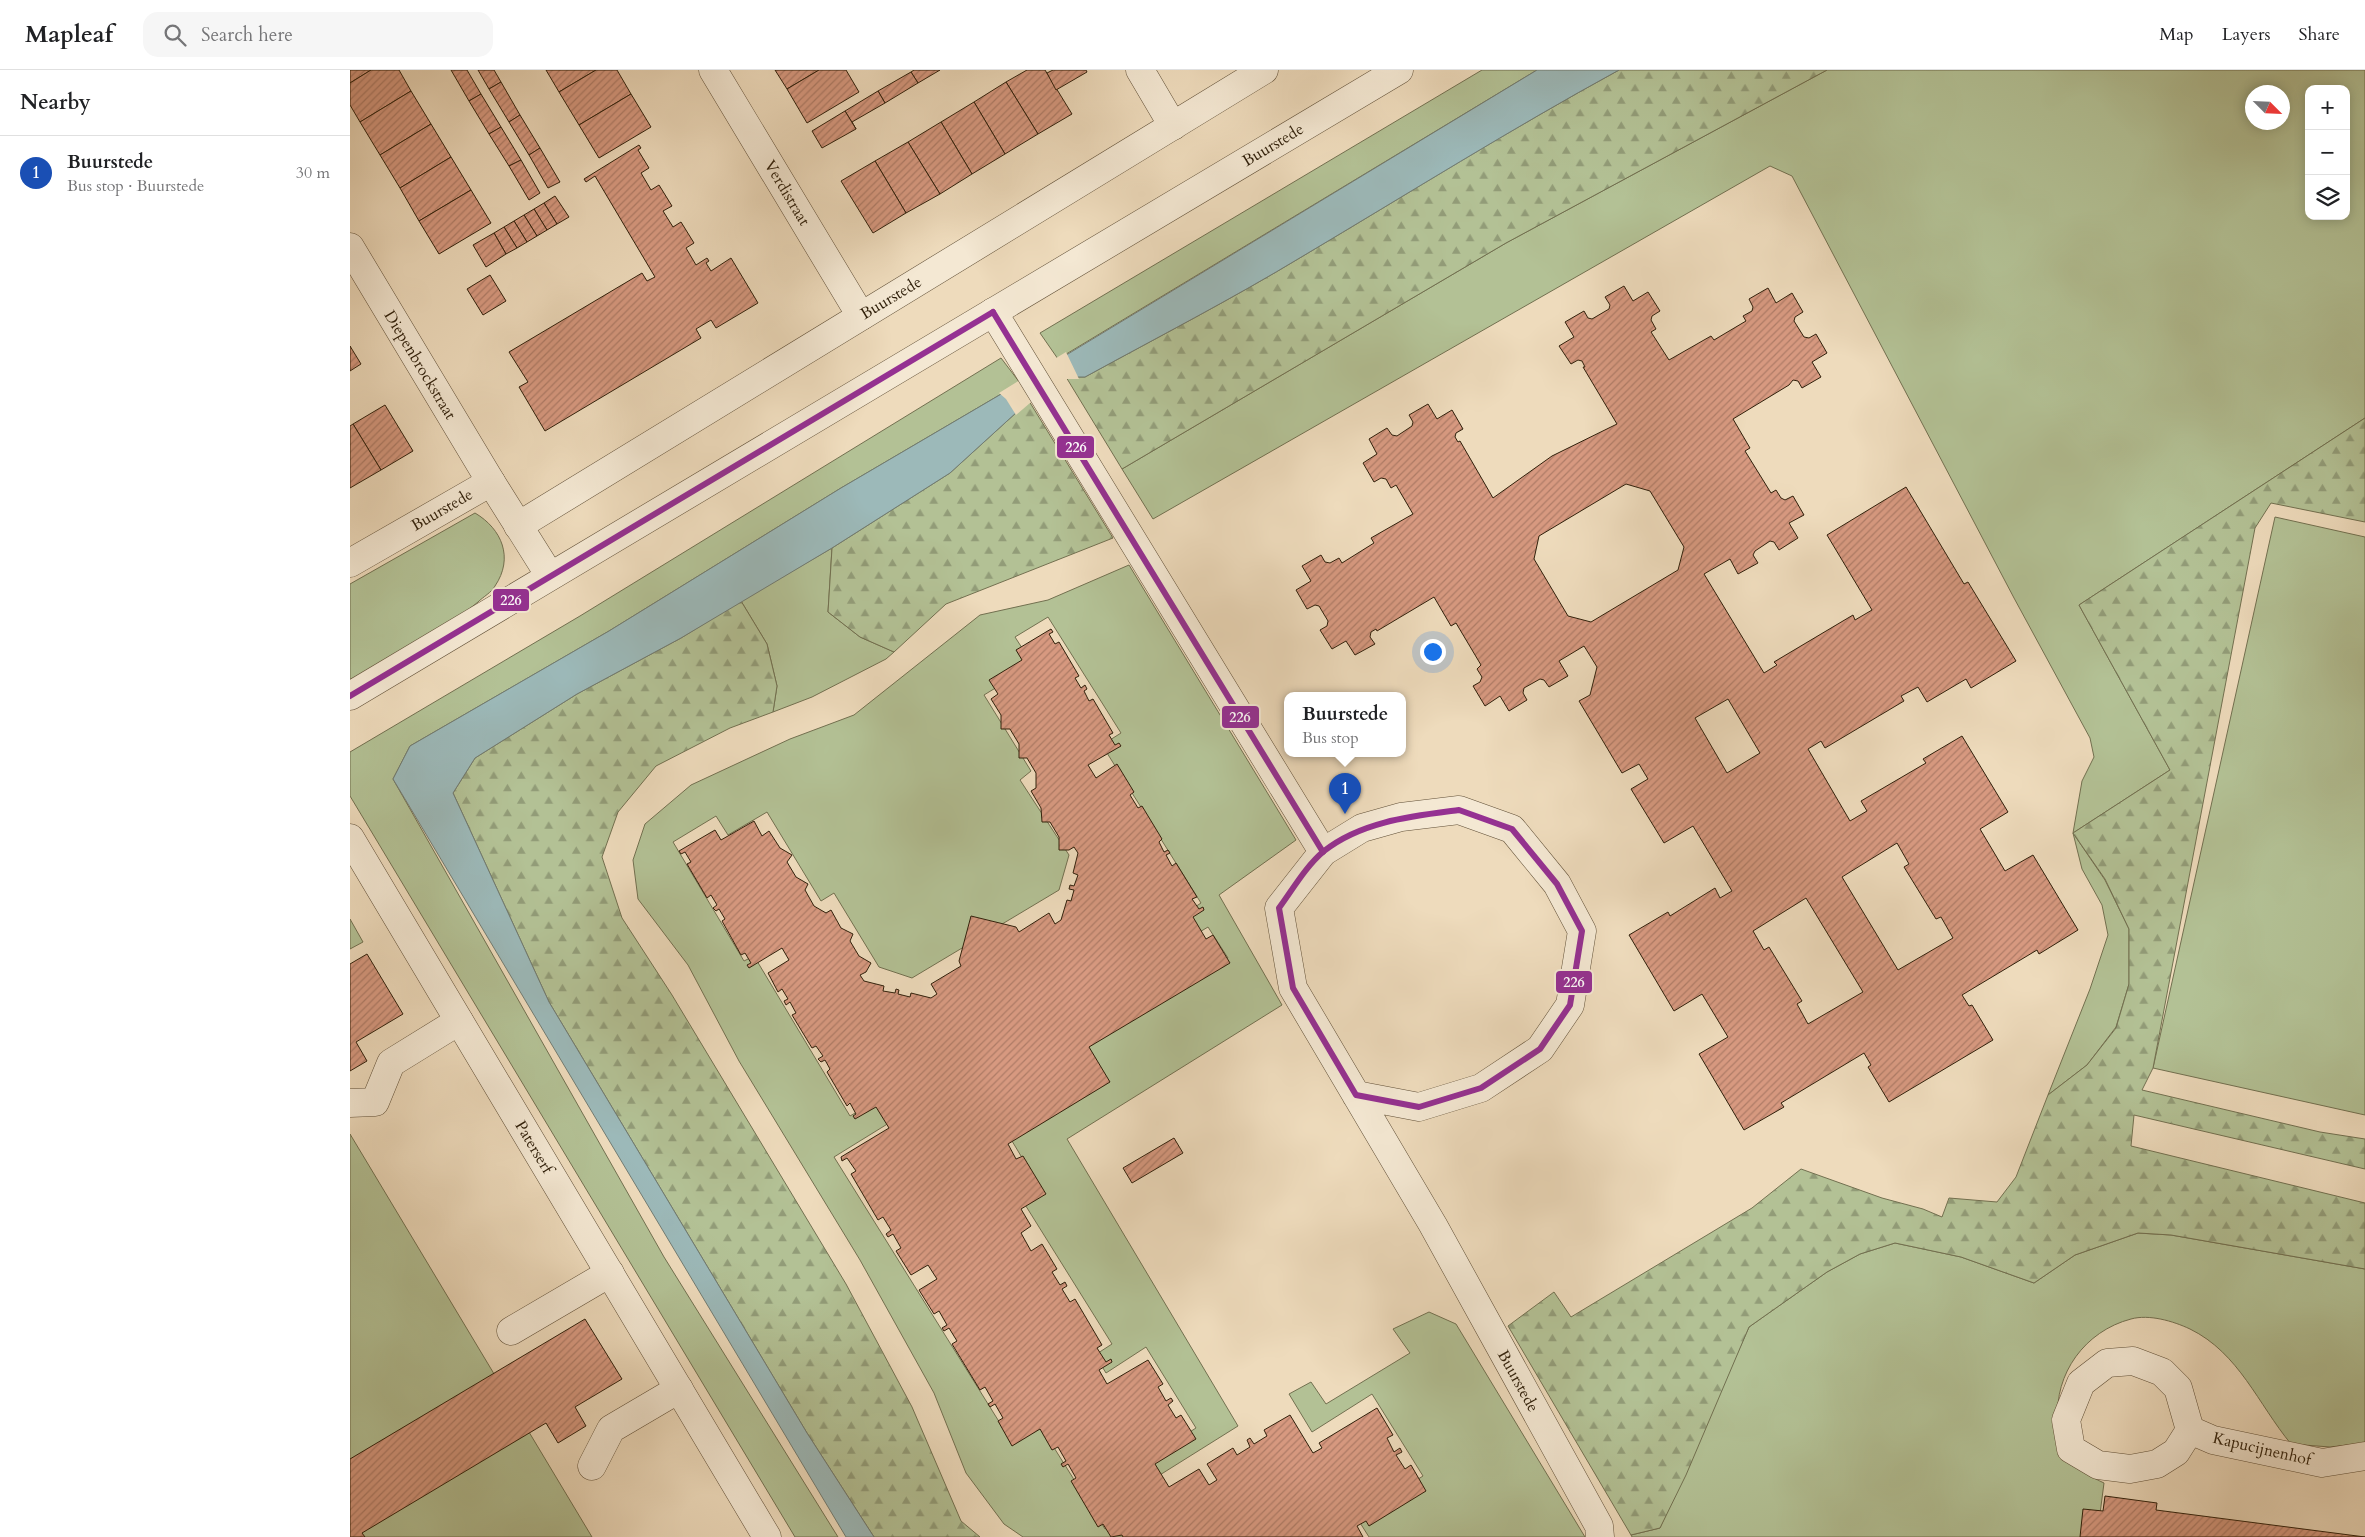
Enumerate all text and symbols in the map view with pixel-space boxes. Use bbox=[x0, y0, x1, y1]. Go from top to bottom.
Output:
search box bbox=[143, 12, 493, 57]
text: Mapleaf bbox=[25, 18, 113, 51]
icon: search bbox=[161, 21, 189, 49]
text: Search here bbox=[201, 22, 293, 48]
text: Map bbox=[2159, 22, 2194, 47]
text: Layers bbox=[2222, 22, 2271, 47]
text: Share bbox=[2299, 22, 2340, 47]
north arrow bbox=[2245, 85, 2290, 130]
map controls bbox=[2305, 85, 2350, 220]
button: + bbox=[2305, 85, 2350, 130]
text: Nearby bbox=[20, 88, 91, 117]
street label: Buurstede bbox=[1238, 118, 1308, 172]
button: − bbox=[2305, 130, 2350, 175]
text: Buurstede bbox=[67, 149, 153, 175]
street label: Verdistraat bbox=[759, 156, 815, 230]
text: 1 bbox=[32, 162, 40, 184]
text: 30 m bbox=[296, 162, 330, 184]
text: Bus stop · Buurstede bbox=[67, 175, 204, 197]
button: layers bbox=[2305, 175, 2350, 220]
street label: Buurstede bbox=[856, 271, 926, 325]
street label: Diepenbrockstraat bbox=[379, 306, 461, 424]
line badge: 226 bbox=[1056, 435, 1095, 459]
text: 226 bbox=[1065, 438, 1087, 457]
street label: Buurstede bbox=[407, 484, 477, 536]
line badge: 226 bbox=[492, 588, 530, 612]
text: 226 bbox=[500, 591, 522, 610]
your location bbox=[1420, 639, 1446, 665]
popup bbox=[1284, 692, 1406, 757]
text: Buurstede bbox=[1302, 701, 1388, 727]
line badge: 226 bbox=[1221, 705, 1260, 729]
text: 226 bbox=[1229, 708, 1251, 727]
text: Bus stop bbox=[1302, 727, 1359, 749]
pin: 1 bbox=[1329, 773, 1361, 814]
line badge: 226 bbox=[1555, 970, 1593, 994]
text: 226 bbox=[1563, 973, 1585, 992]
street label: Paterserf bbox=[510, 1117, 560, 1180]
street label: Buurstede bbox=[1492, 1346, 1544, 1416]
street label: Kapucijnenhof bbox=[2211, 1427, 2316, 1472]

